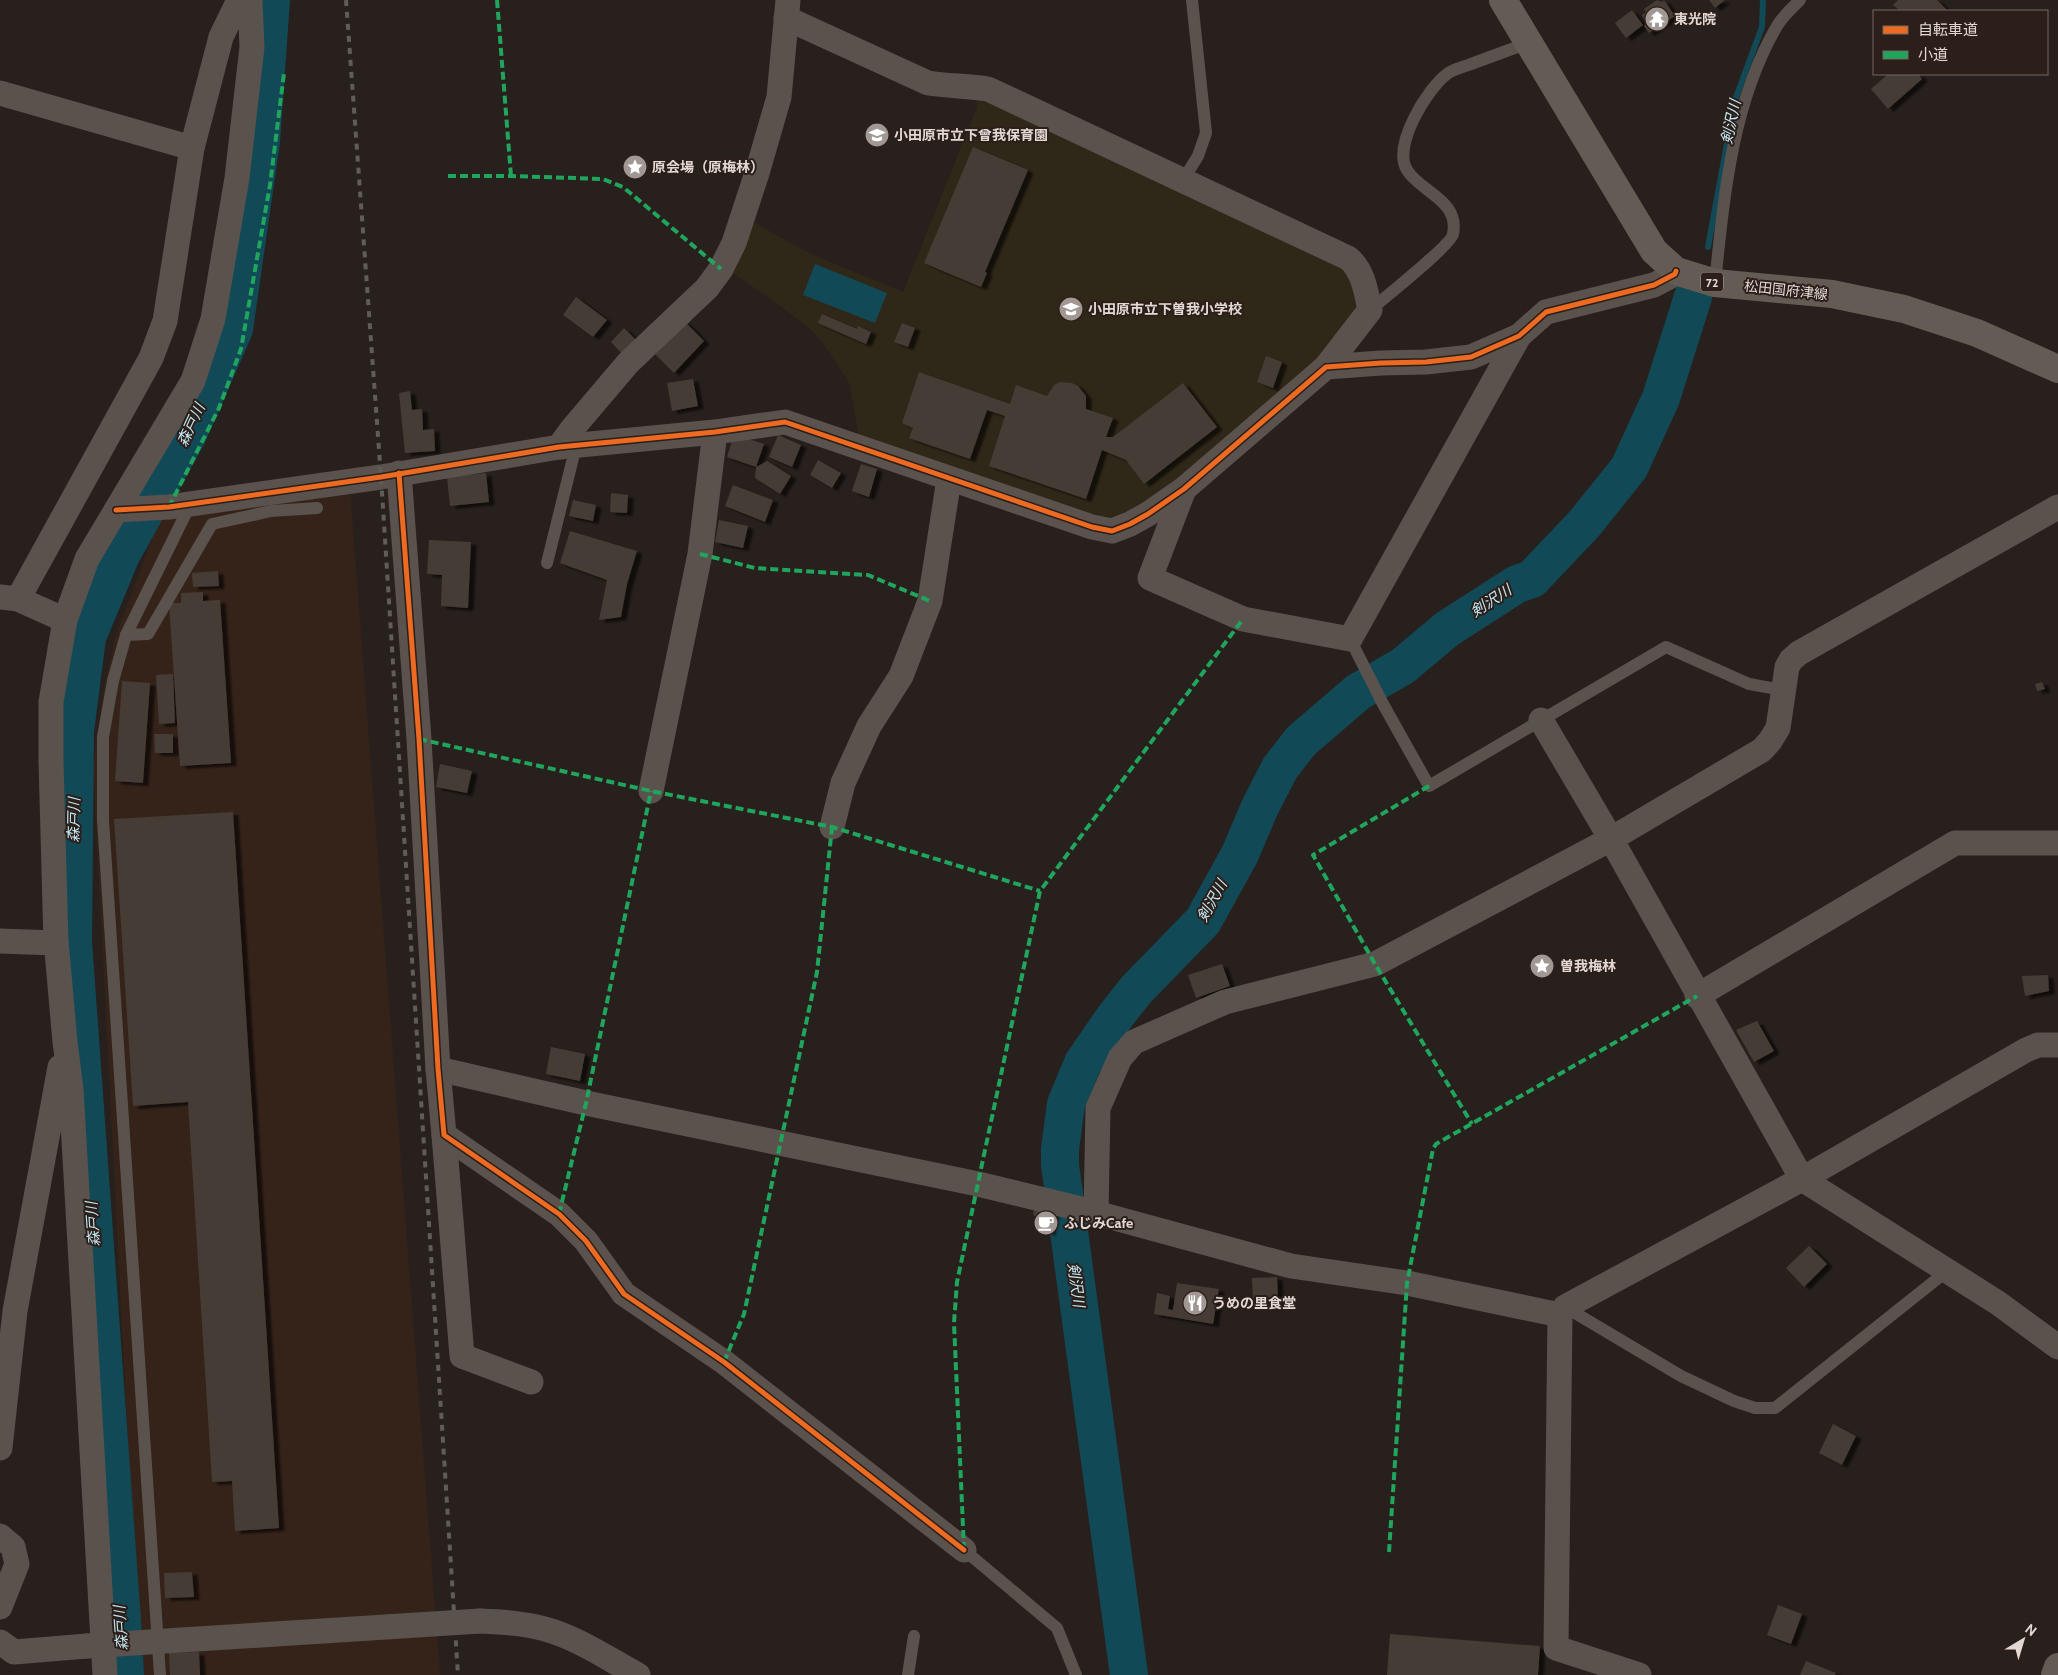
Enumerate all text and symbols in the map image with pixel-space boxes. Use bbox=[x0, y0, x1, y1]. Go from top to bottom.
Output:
temple icon: 東光院 bbox=[1644, 6, 1670, 32]
place label: 東光院 bbox=[1674, 10, 1716, 28]
legend bbox=[1873, 10, 2048, 75]
text: 自転車道 bbox=[1918, 21, 1978, 39]
text: 小道 bbox=[1918, 46, 1948, 64]
water label: 剣沢川 bbox=[1718, 96, 1745, 146]
school or university icon: 小田原市立下曾我保育園 bbox=[864, 122, 890, 148]
place label: 小田原市立下曾我保育園 bbox=[894, 126, 1048, 144]
place icon: 原会場（原梅林） bbox=[622, 154, 648, 180]
place label: 原会場（原梅林） bbox=[652, 158, 764, 176]
road number: 72 bbox=[1701, 272, 1723, 292]
street label: 松田国府津線 bbox=[1743, 277, 1829, 303]
school or university icon: 小田原市立下曽我小学校 bbox=[1058, 296, 1084, 322]
place label: 小田原市立下曽我小学校 bbox=[1088, 300, 1242, 318]
water label: 森戸川 bbox=[173, 399, 210, 449]
water label: 剣沢川 bbox=[1467, 580, 1516, 621]
water label: 森戸川 bbox=[65, 795, 83, 843]
water label: 剣沢川 bbox=[1193, 875, 1232, 925]
place icon: 曽我梅林 bbox=[1529, 953, 1555, 979]
place label: 曽我梅林 bbox=[1560, 957, 1616, 975]
water label: 森戸川 bbox=[82, 1199, 104, 1247]
cafe icon: ふじみCafe bbox=[1033, 1210, 1059, 1236]
place label: ふじみCafe bbox=[1064, 1214, 1133, 1232]
water label: 剣沢川 bbox=[1064, 1261, 1088, 1311]
restaurant icon: うめの里食堂 bbox=[1182, 1290, 1208, 1316]
place label: うめの里食堂 bbox=[1212, 1294, 1296, 1312]
water label: 森戸川 bbox=[110, 1603, 132, 1651]
north arrow bbox=[1998, 1615, 2048, 1665]
text: N bbox=[2022, 1620, 2040, 1640]

